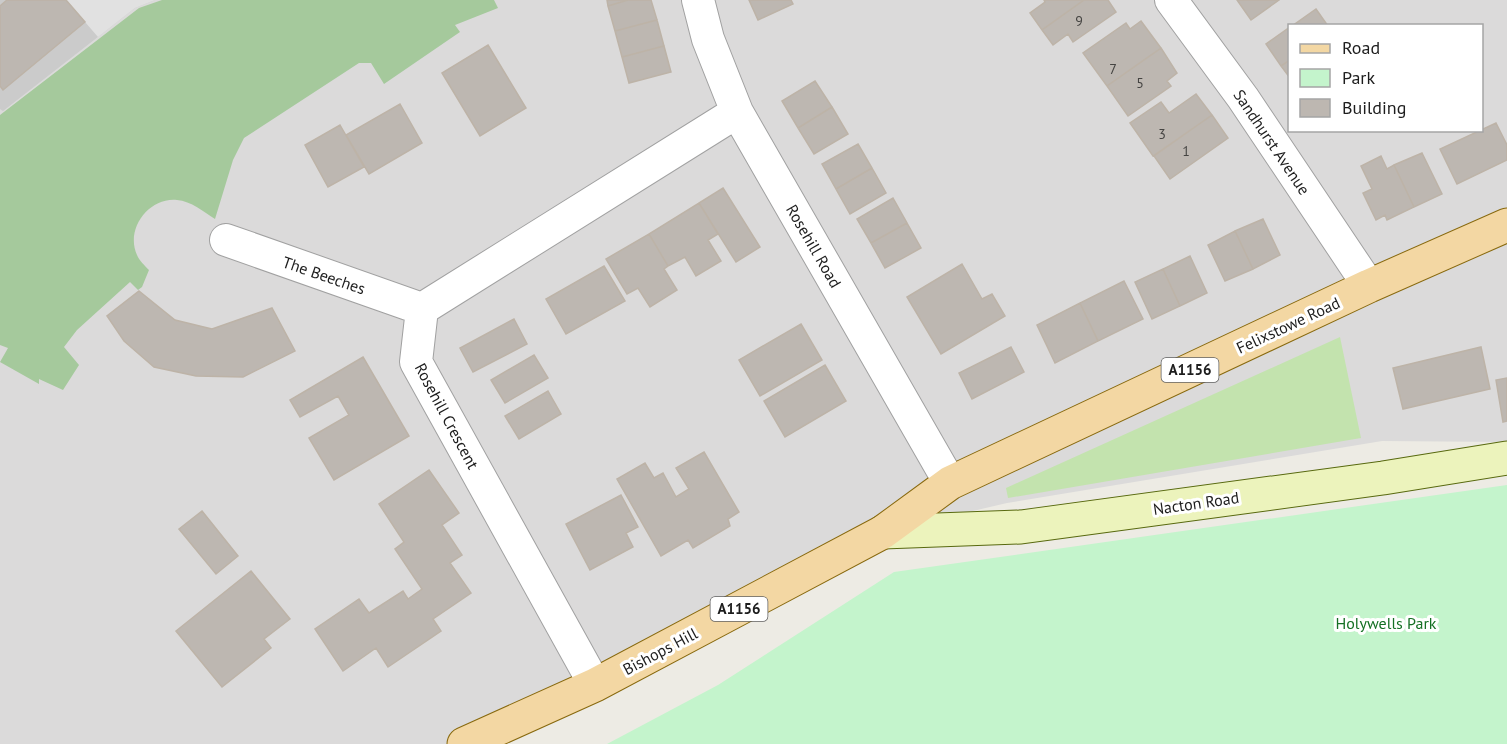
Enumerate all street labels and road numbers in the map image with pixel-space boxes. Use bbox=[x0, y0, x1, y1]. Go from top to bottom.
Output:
street label: Sandhurst Avenue bbox=[1229, 86, 1315, 198]
street label: Rosehill Road bbox=[782, 201, 846, 291]
street label: The Beeches bbox=[280, 252, 368, 299]
street label: Felixstowe Road bbox=[1233, 292, 1343, 358]
road number: A1156 bbox=[1162, 358, 1218, 382]
street label: Rosehill Crescent bbox=[411, 360, 484, 473]
street label: Nacton Road bbox=[1152, 487, 1240, 519]
road number: A1156 bbox=[710, 597, 768, 621]
street label: Bishops Hill bbox=[619, 623, 701, 679]

